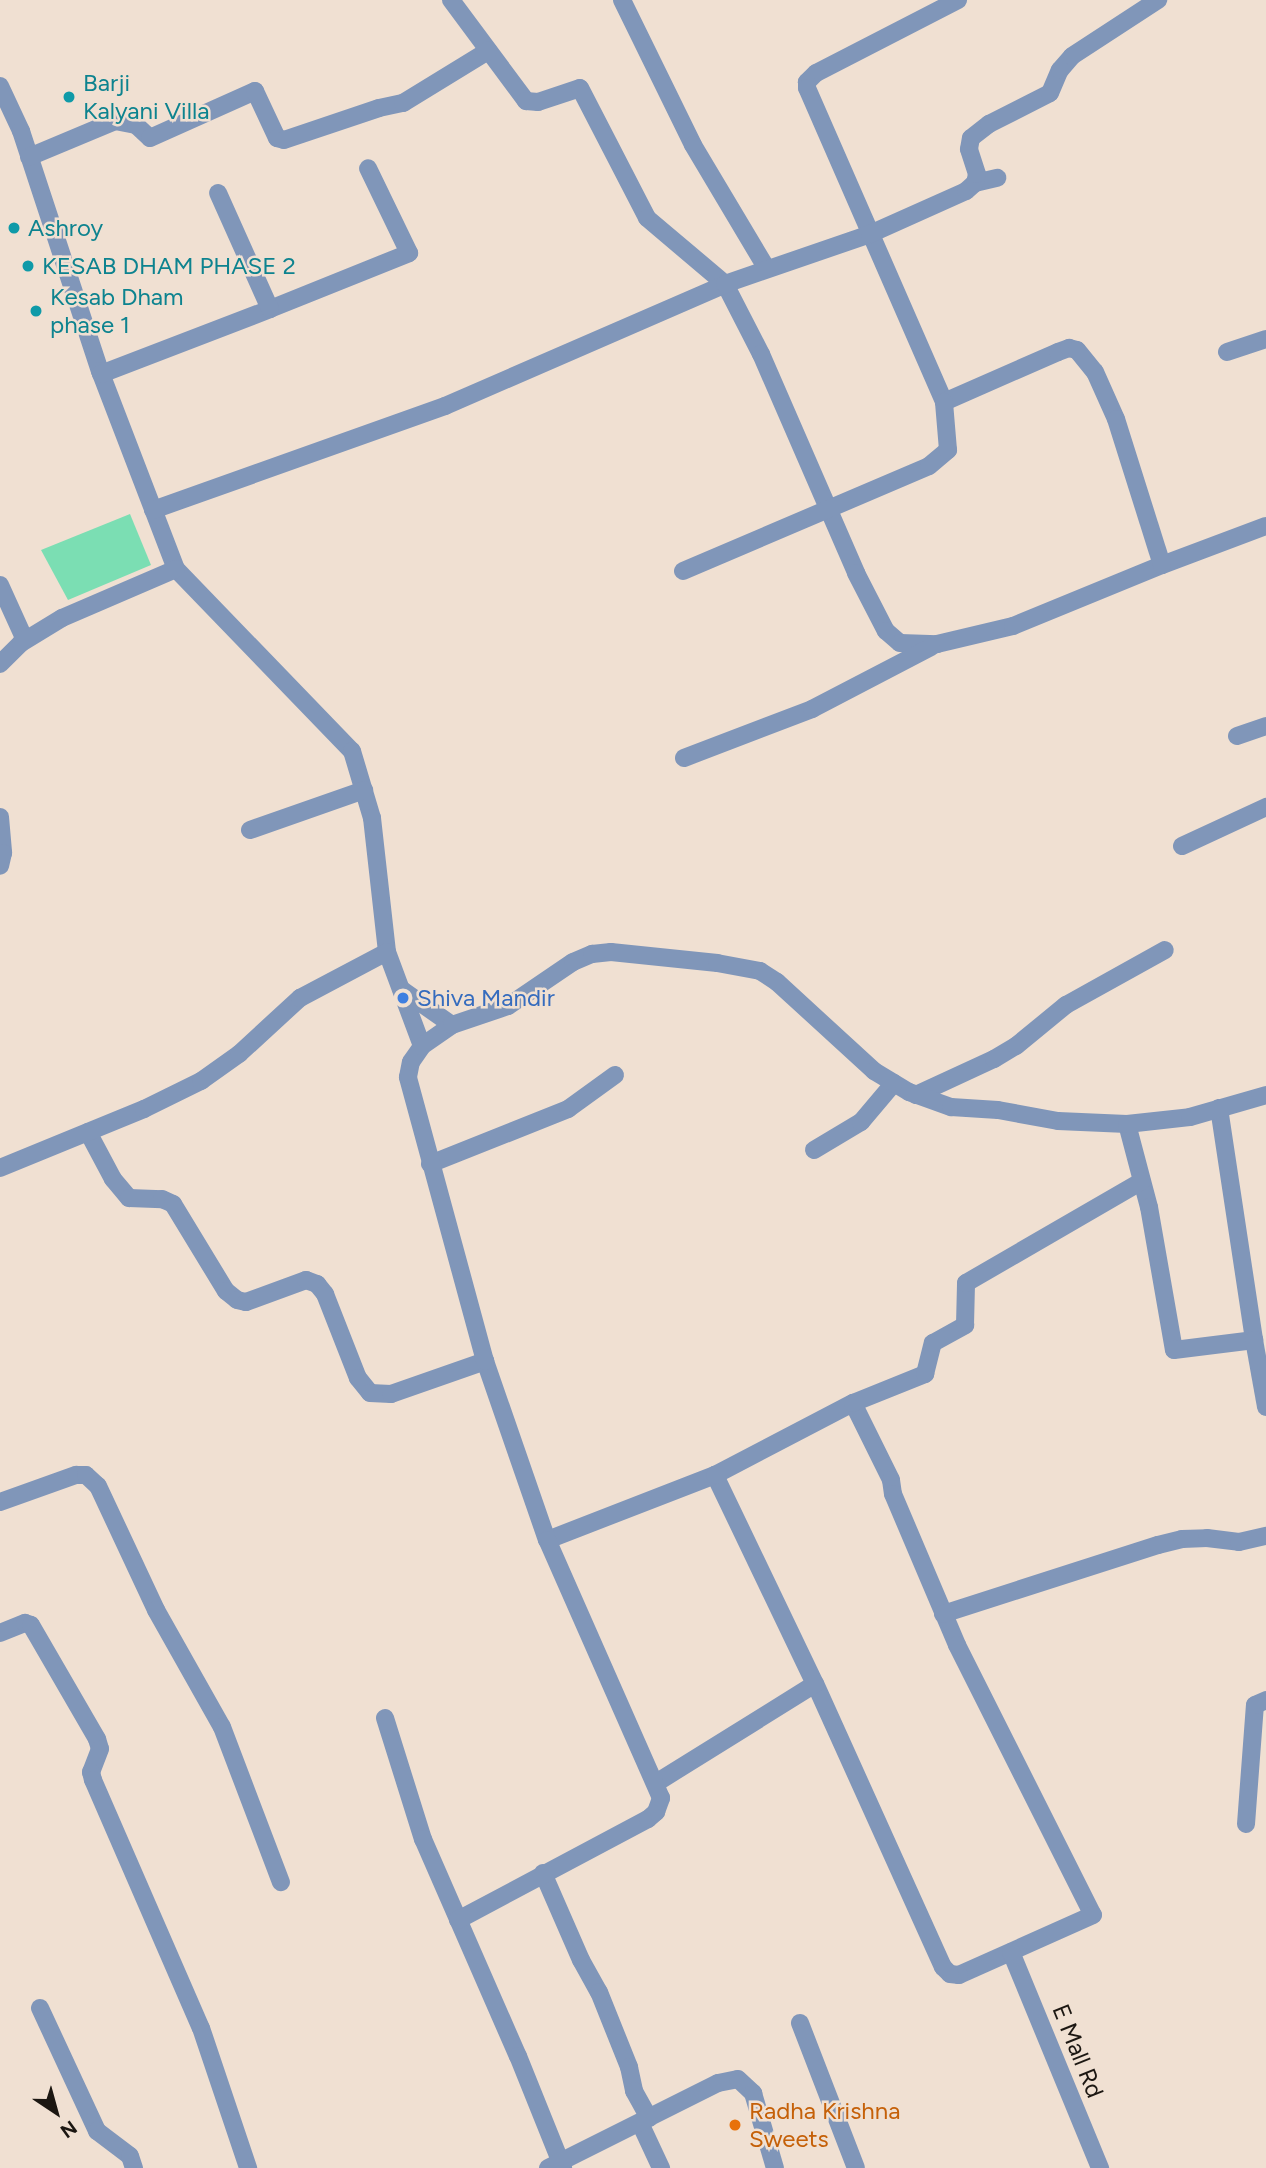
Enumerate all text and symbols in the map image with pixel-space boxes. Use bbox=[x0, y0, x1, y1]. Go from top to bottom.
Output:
place label: Barji Kalyani Villa bbox=[83, 69, 209, 125]
marker: Barji Kalyani Villa bbox=[61, 89, 77, 105]
place label: Ashroy bbox=[28, 214, 103, 242]
marker: Ashroy bbox=[6, 220, 22, 236]
place label: KESAB DHAM PHASE 2 bbox=[42, 252, 296, 280]
marker: KESAB DHAM PHASE 2 bbox=[20, 258, 36, 274]
place label: Kesab Dham phase 1 bbox=[50, 283, 184, 339]
marker: Kesab Dham phase 1 bbox=[28, 303, 44, 319]
place label: Shiva Mandir bbox=[417, 984, 555, 1012]
marker: Shiva Mandir bbox=[395, 990, 411, 1006]
street label: E Mall Rd bbox=[1046, 2000, 1110, 2102]
north arrow bbox=[21, 2077, 91, 2147]
place label: Radha Krishna Sweets bbox=[749, 2097, 900, 2153]
text: N bbox=[56, 2116, 81, 2143]
marker: Radha Krishna Sweets bbox=[727, 2117, 743, 2133]

